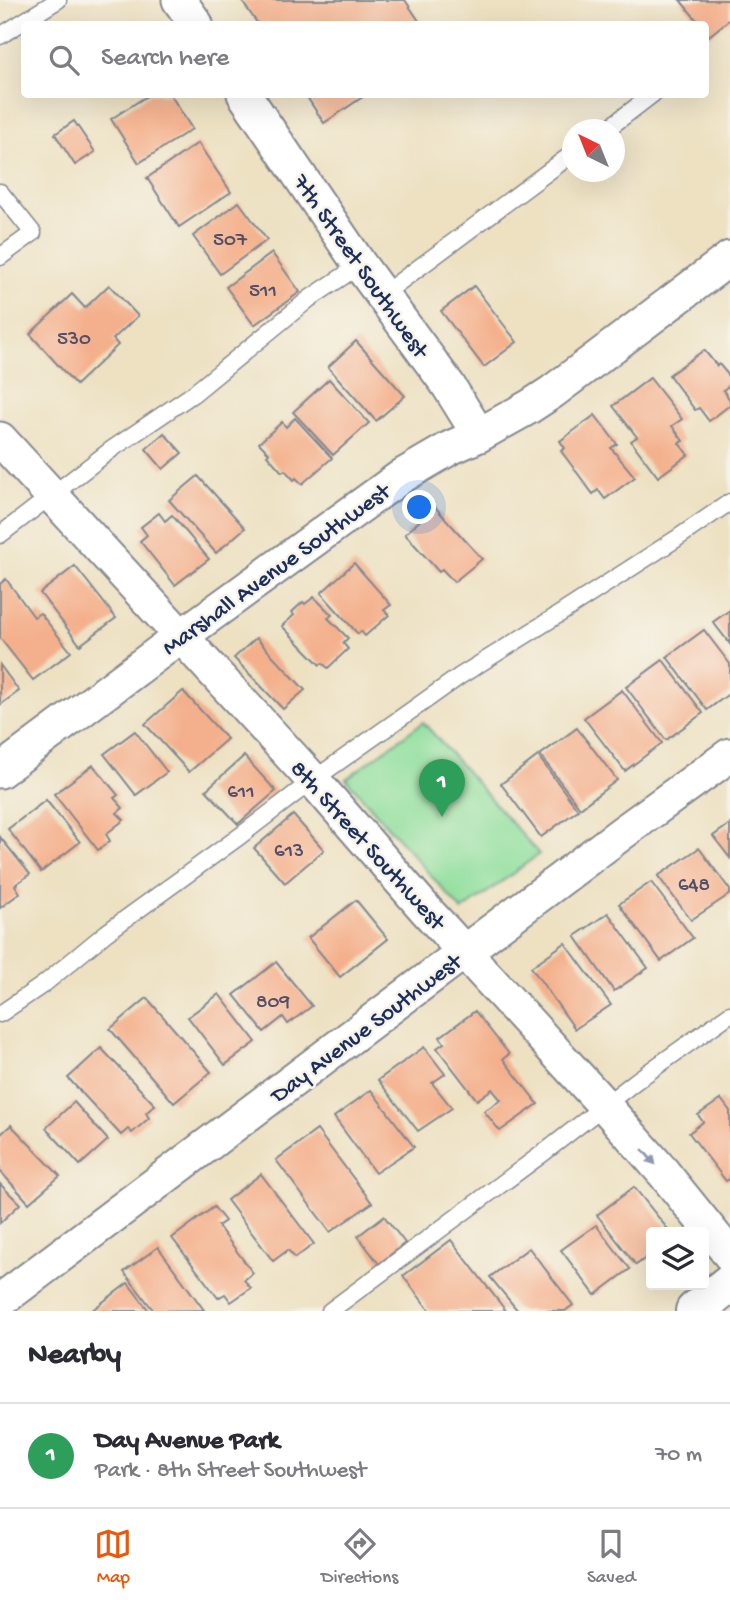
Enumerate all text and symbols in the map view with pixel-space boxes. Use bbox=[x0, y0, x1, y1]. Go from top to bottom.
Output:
search box bbox=[21, 21, 709, 98]
icon: search bbox=[45, 41, 83, 79]
text: Search here bbox=[101, 44, 229, 75]
north arrow bbox=[562, 119, 625, 182]
street label: 7th Street Southwest bbox=[284, 169, 435, 366]
house number: 507 bbox=[213, 229, 248, 254]
house number: 511 bbox=[249, 280, 277, 305]
house number: 530 bbox=[57, 328, 91, 353]
street label: Marshall Avenue Southwest bbox=[157, 477, 399, 663]
your location bbox=[402, 490, 436, 524]
street label: 8th Street Southwest bbox=[283, 756, 452, 939]
pin: 1 bbox=[419, 759, 465, 817]
house number: 611 bbox=[227, 781, 255, 806]
house number: 613 bbox=[274, 840, 304, 865]
house number: 648 bbox=[678, 874, 710, 899]
street label: Day Avenue Southwest bbox=[264, 947, 470, 1112]
house number: 809 bbox=[256, 991, 290, 1016]
one-way arrow bbox=[641, 1148, 656, 1165]
map controls bbox=[646, 1227, 709, 1290]
button: layers bbox=[646, 1227, 709, 1290]
text: Nearby bbox=[28, 1339, 121, 1374]
text: Day Avenue Park bbox=[95, 1427, 279, 1458]
text: 1 bbox=[46, 1442, 56, 1469]
text: 70 m bbox=[655, 1442, 702, 1469]
text: Park · 8th Street Southwest bbox=[95, 1458, 366, 1485]
tab: Map bbox=[94, 1525, 132, 1590]
tab: Directions bbox=[321, 1525, 398, 1590]
tab: Saved bbox=[587, 1525, 636, 1590]

